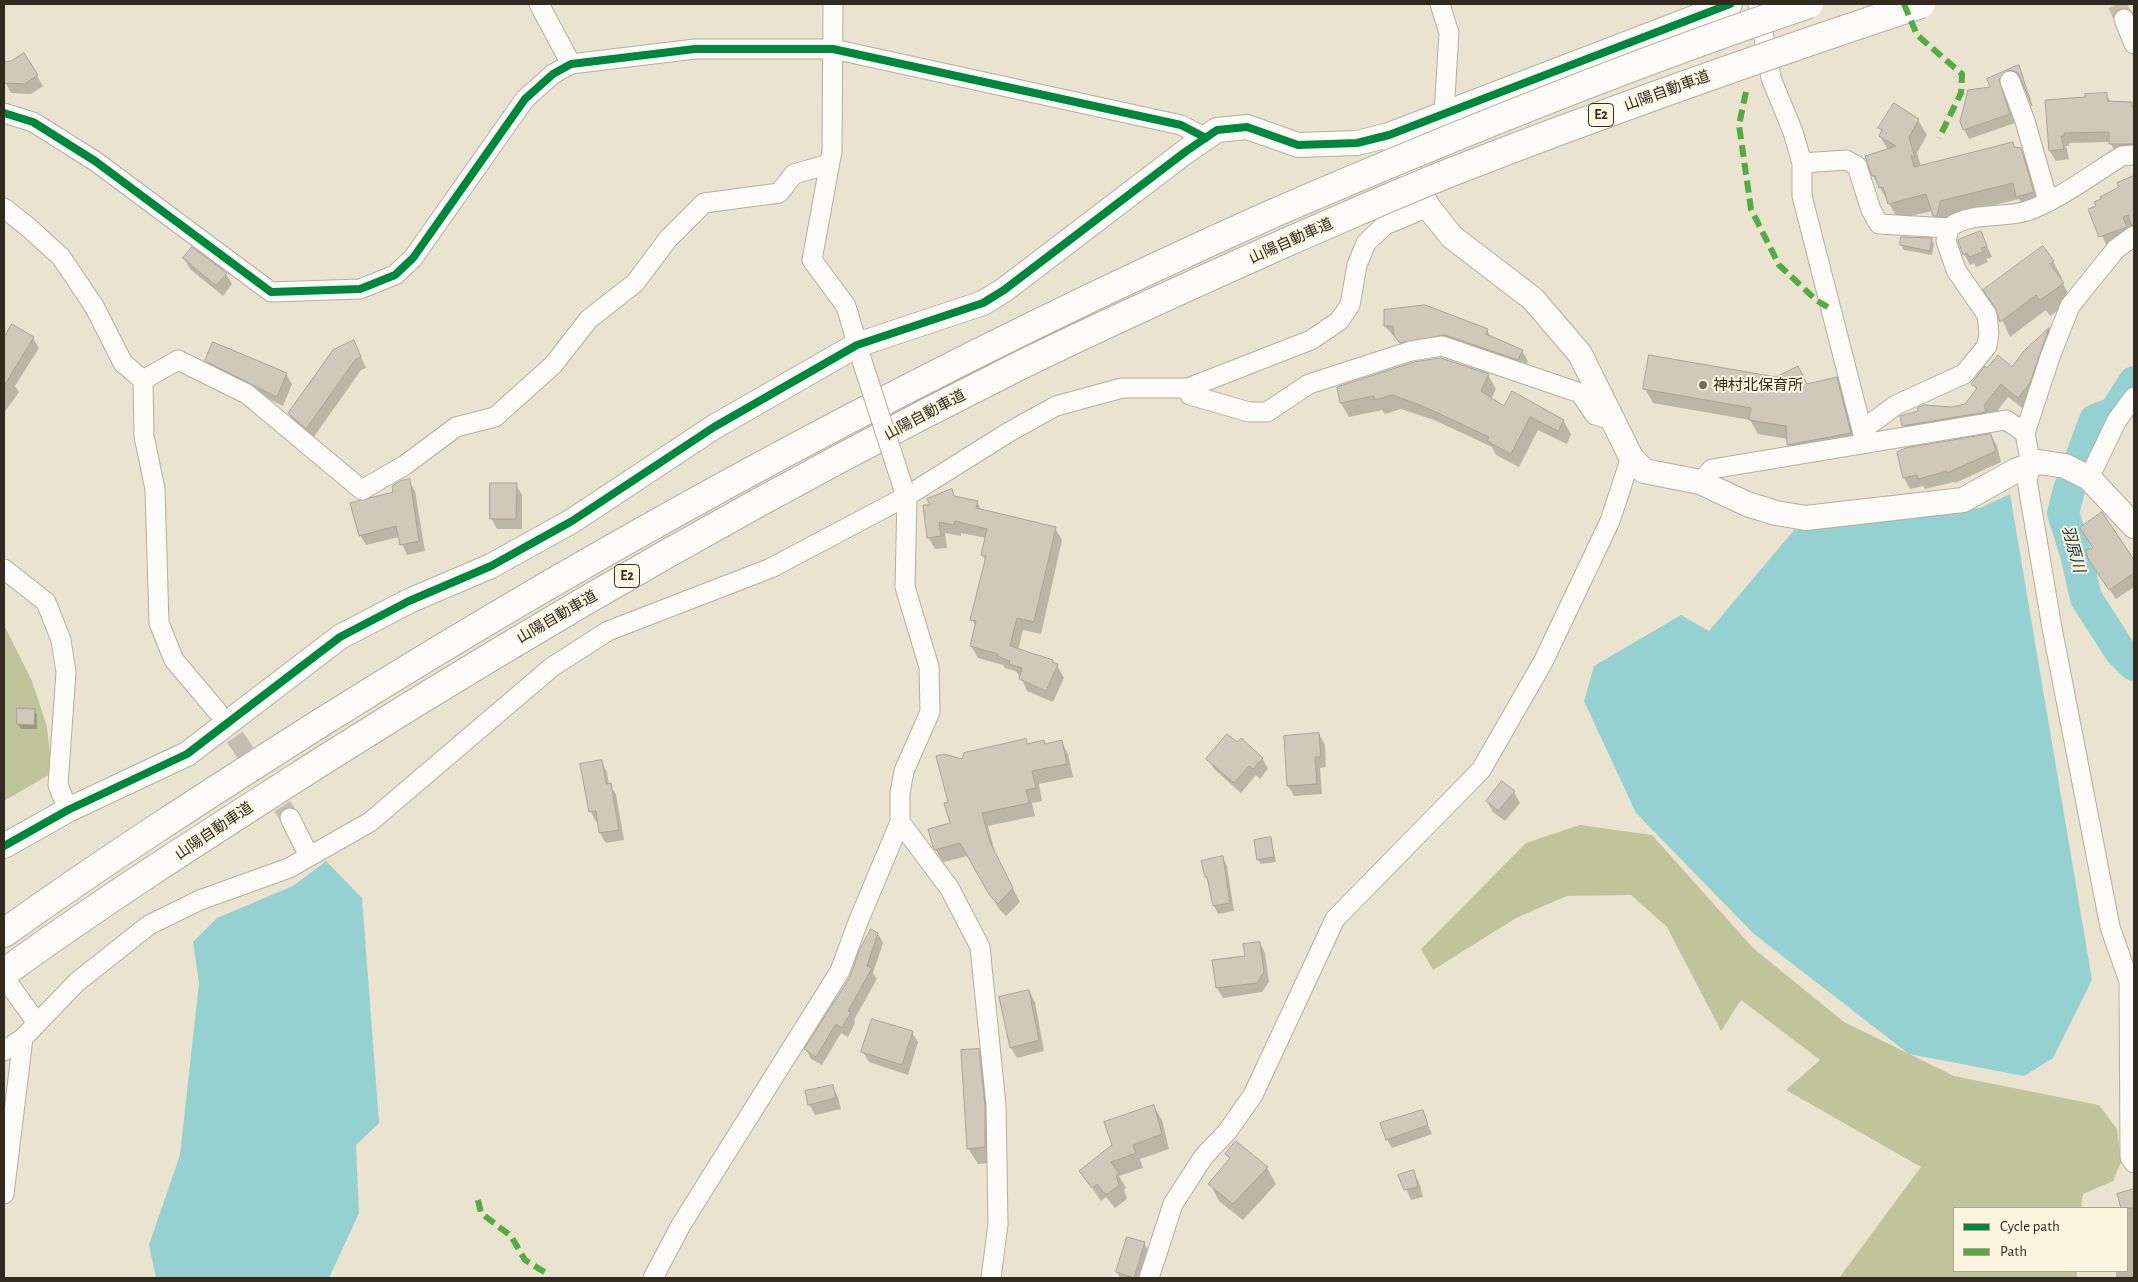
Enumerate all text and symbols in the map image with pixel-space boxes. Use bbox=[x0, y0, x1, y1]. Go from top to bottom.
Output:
street label: 山陽自動車道 bbox=[1622, 67, 1712, 115]
road number: E2 bbox=[1588, 104, 1614, 126]
street label: 山陽自動車道 bbox=[1246, 214, 1336, 268]
place label: 神村北保育所 bbox=[1713, 376, 1803, 394]
marker: 神村北保育所 bbox=[1697, 379, 1709, 391]
street label: 山陽自動車道 bbox=[881, 386, 969, 444]
water label: 羽原川 bbox=[2058, 523, 2088, 575]
road number: E2 bbox=[614, 564, 640, 588]
street label: 山陽自動車道 bbox=[514, 587, 600, 647]
street label: 山陽自動車道 bbox=[172, 798, 256, 864]
legend bbox=[1953, 1207, 2128, 1272]
text: Cycle path bbox=[2000, 1219, 2060, 1234]
text: Path bbox=[2000, 1244, 2027, 1259]

